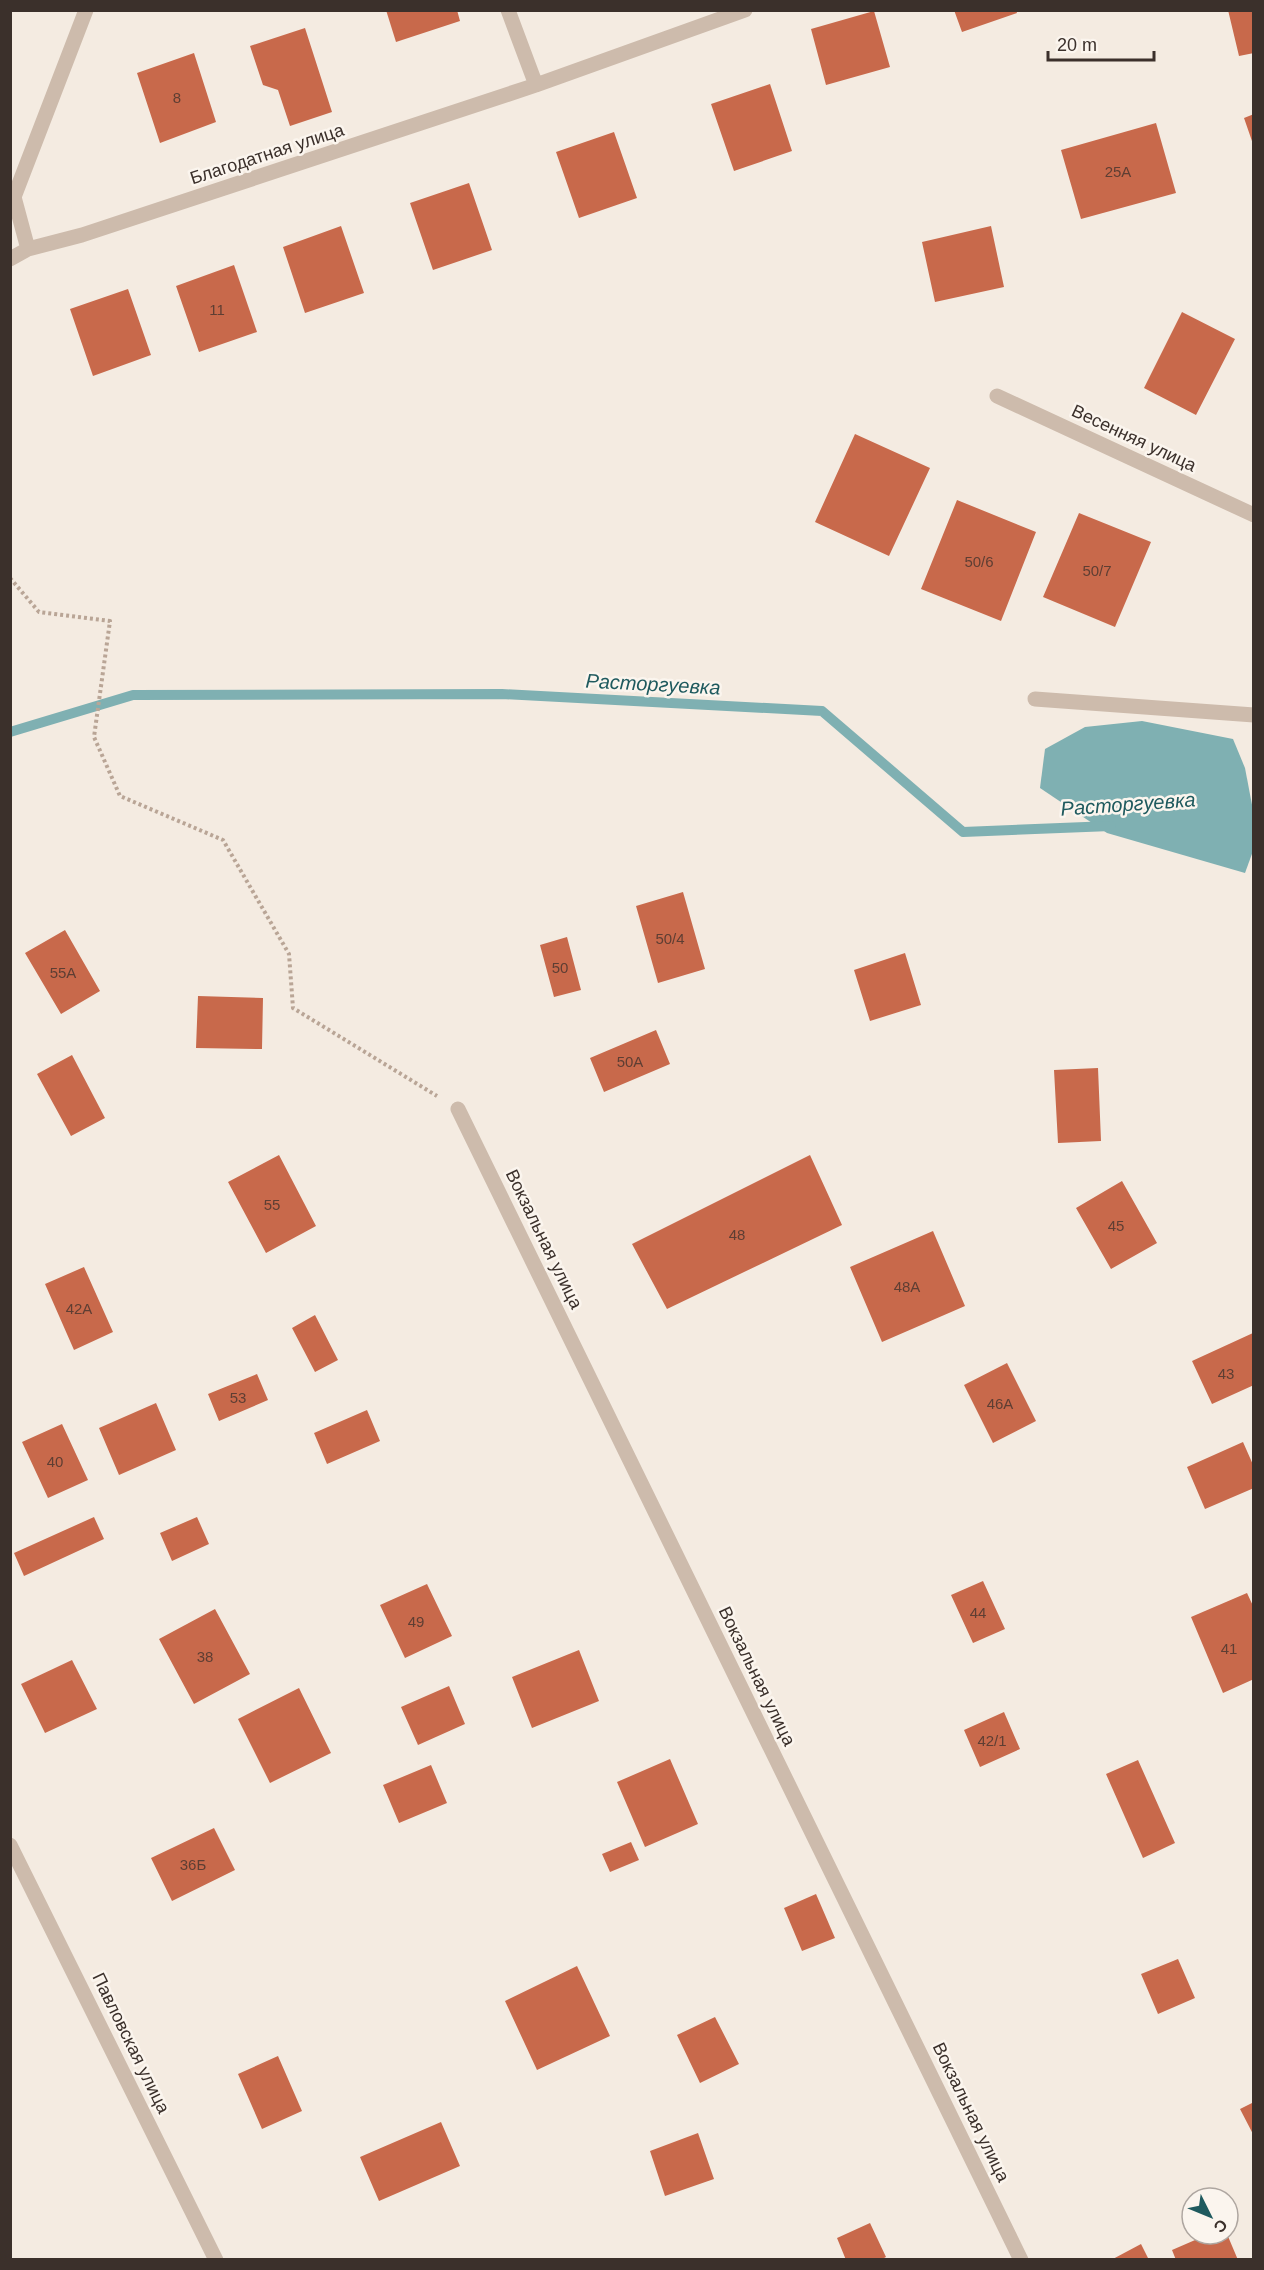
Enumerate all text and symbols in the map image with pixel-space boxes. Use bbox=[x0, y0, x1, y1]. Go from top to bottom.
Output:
scale bar bbox=[1048, 24, 1154, 62]
text: 20 m bbox=[1057, 35, 1097, 55]
house number: 8 bbox=[173, 89, 181, 106]
street label: Благодатная улица bbox=[188, 119, 347, 188]
house number: 25А bbox=[1105, 163, 1131, 180]
house number: 11 bbox=[209, 301, 225, 318]
street label: Весенняя улица bbox=[1069, 400, 1200, 476]
house number: 50/6 bbox=[964, 553, 994, 570]
house number: 50/7 bbox=[1082, 562, 1112, 579]
water label: Расторгуевка bbox=[585, 669, 721, 699]
water label: Расторгуевка bbox=[1060, 788, 1196, 820]
house number: 50/4 bbox=[655, 930, 685, 947]
house number: 50 bbox=[552, 959, 568, 976]
house number: 55А bbox=[50, 964, 76, 981]
house number: 50А bbox=[617, 1053, 643, 1070]
street label: Вокзальная улица bbox=[502, 1166, 587, 1313]
house number: 55 bbox=[264, 1196, 280, 1213]
house number: 45 bbox=[1108, 1217, 1124, 1234]
house number: 48 bbox=[729, 1226, 745, 1243]
house number: 48А bbox=[894, 1278, 920, 1295]
house number: 42А bbox=[66, 1300, 92, 1317]
house number: 43 bbox=[1218, 1365, 1234, 1382]
house number: 53 bbox=[230, 1389, 246, 1406]
house number: 46А bbox=[987, 1395, 1013, 1412]
house number: 40 bbox=[47, 1453, 63, 1470]
street label: Вокзальная улица bbox=[715, 1603, 800, 1750]
house number: 44 bbox=[970, 1604, 986, 1621]
house number: 49 bbox=[408, 1613, 424, 1630]
house number: 41 bbox=[1221, 1640, 1237, 1657]
house number: 38 bbox=[197, 1648, 213, 1665]
house number: 42/1 bbox=[977, 1732, 1007, 1749]
house number: 36Б bbox=[180, 1856, 206, 1873]
street label: Павловская улица bbox=[88, 1970, 174, 2117]
street label: Вокзальная улица bbox=[929, 2039, 1014, 2186]
north arrow bbox=[1180, 2186, 1240, 2246]
text: С bbox=[1210, 2216, 1231, 2236]

